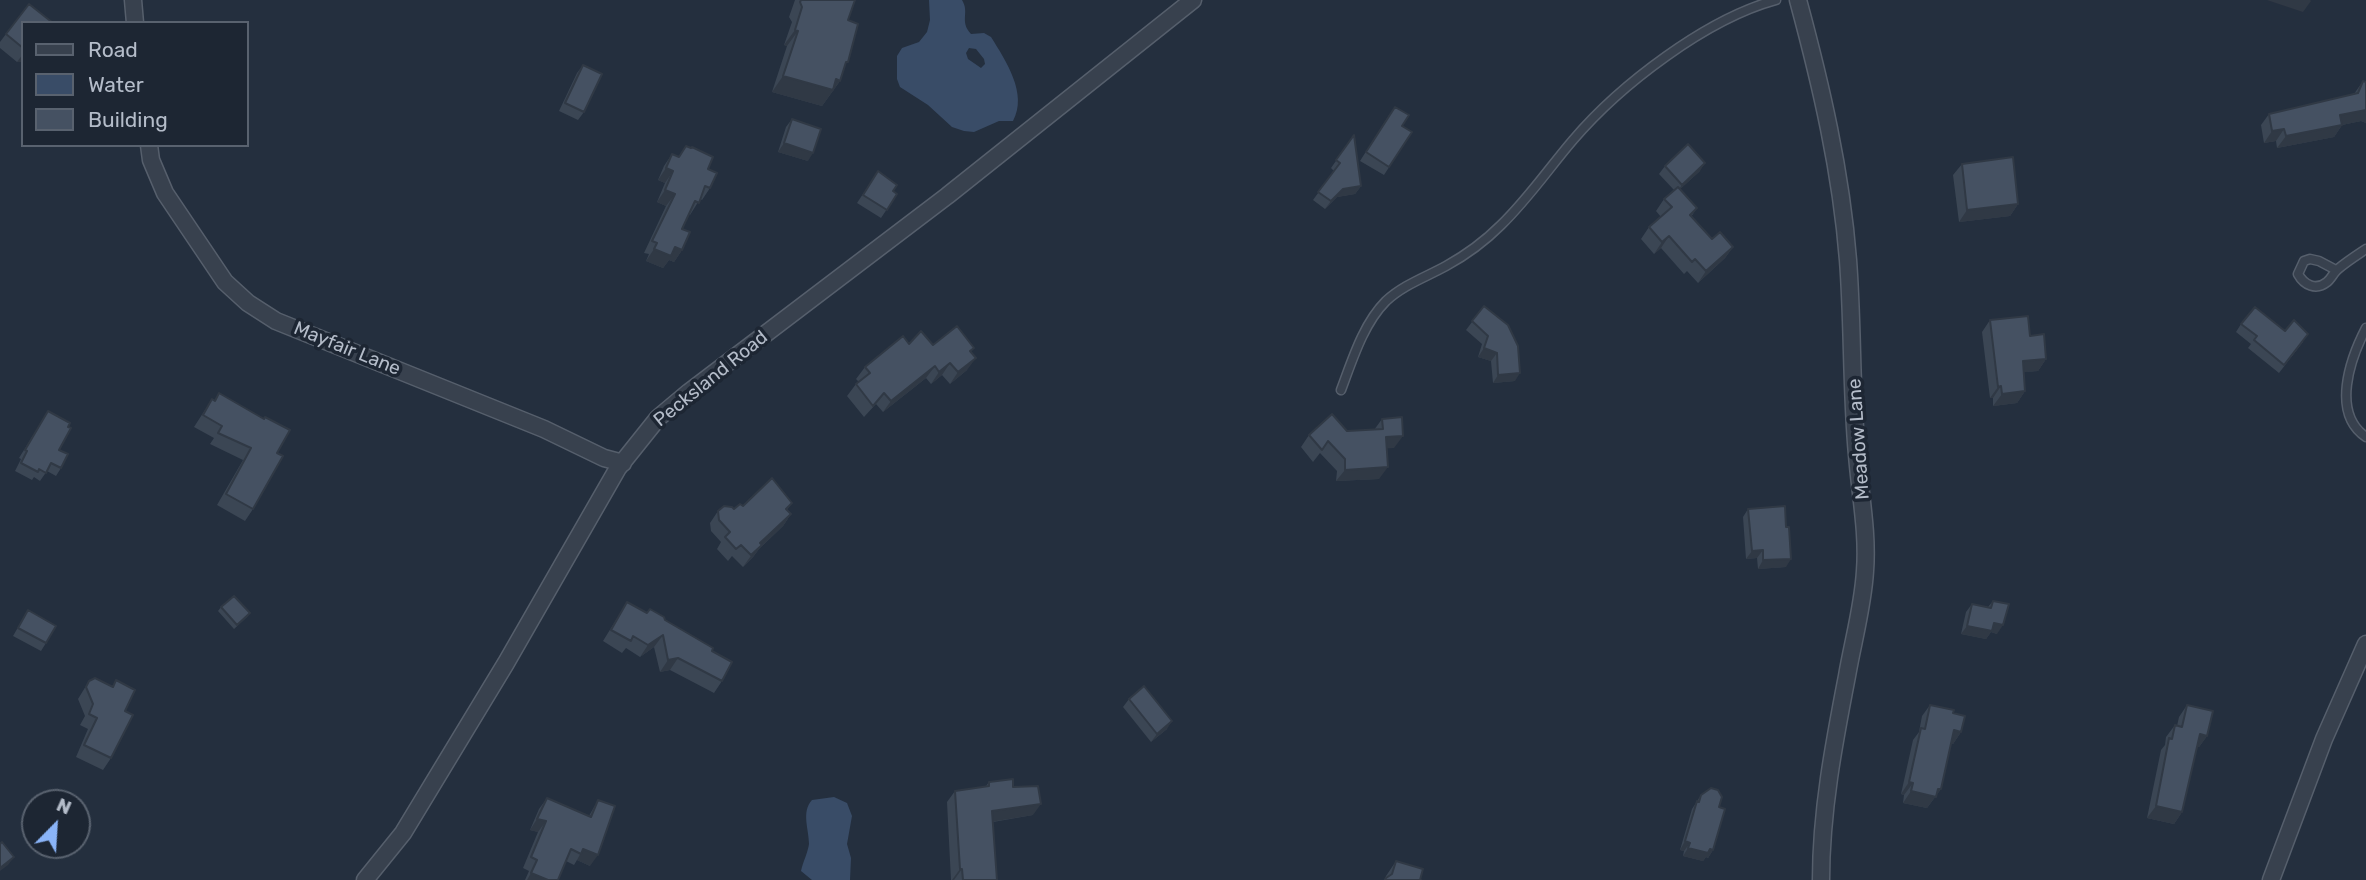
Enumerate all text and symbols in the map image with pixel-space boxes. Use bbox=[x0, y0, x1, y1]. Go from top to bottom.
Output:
legend bbox=[21, 21, 248, 147]
text: Road bbox=[88, 37, 138, 62]
text: Water bbox=[88, 72, 144, 97]
text: Building bbox=[88, 107, 168, 132]
street label: Mayfair Lane bbox=[290, 317, 404, 381]
street label: Pecksland Road bbox=[649, 326, 773, 432]
street label: Meadow Lane bbox=[1843, 378, 1875, 500]
north arrow bbox=[21, 789, 91, 859]
text: N bbox=[53, 793, 75, 819]

